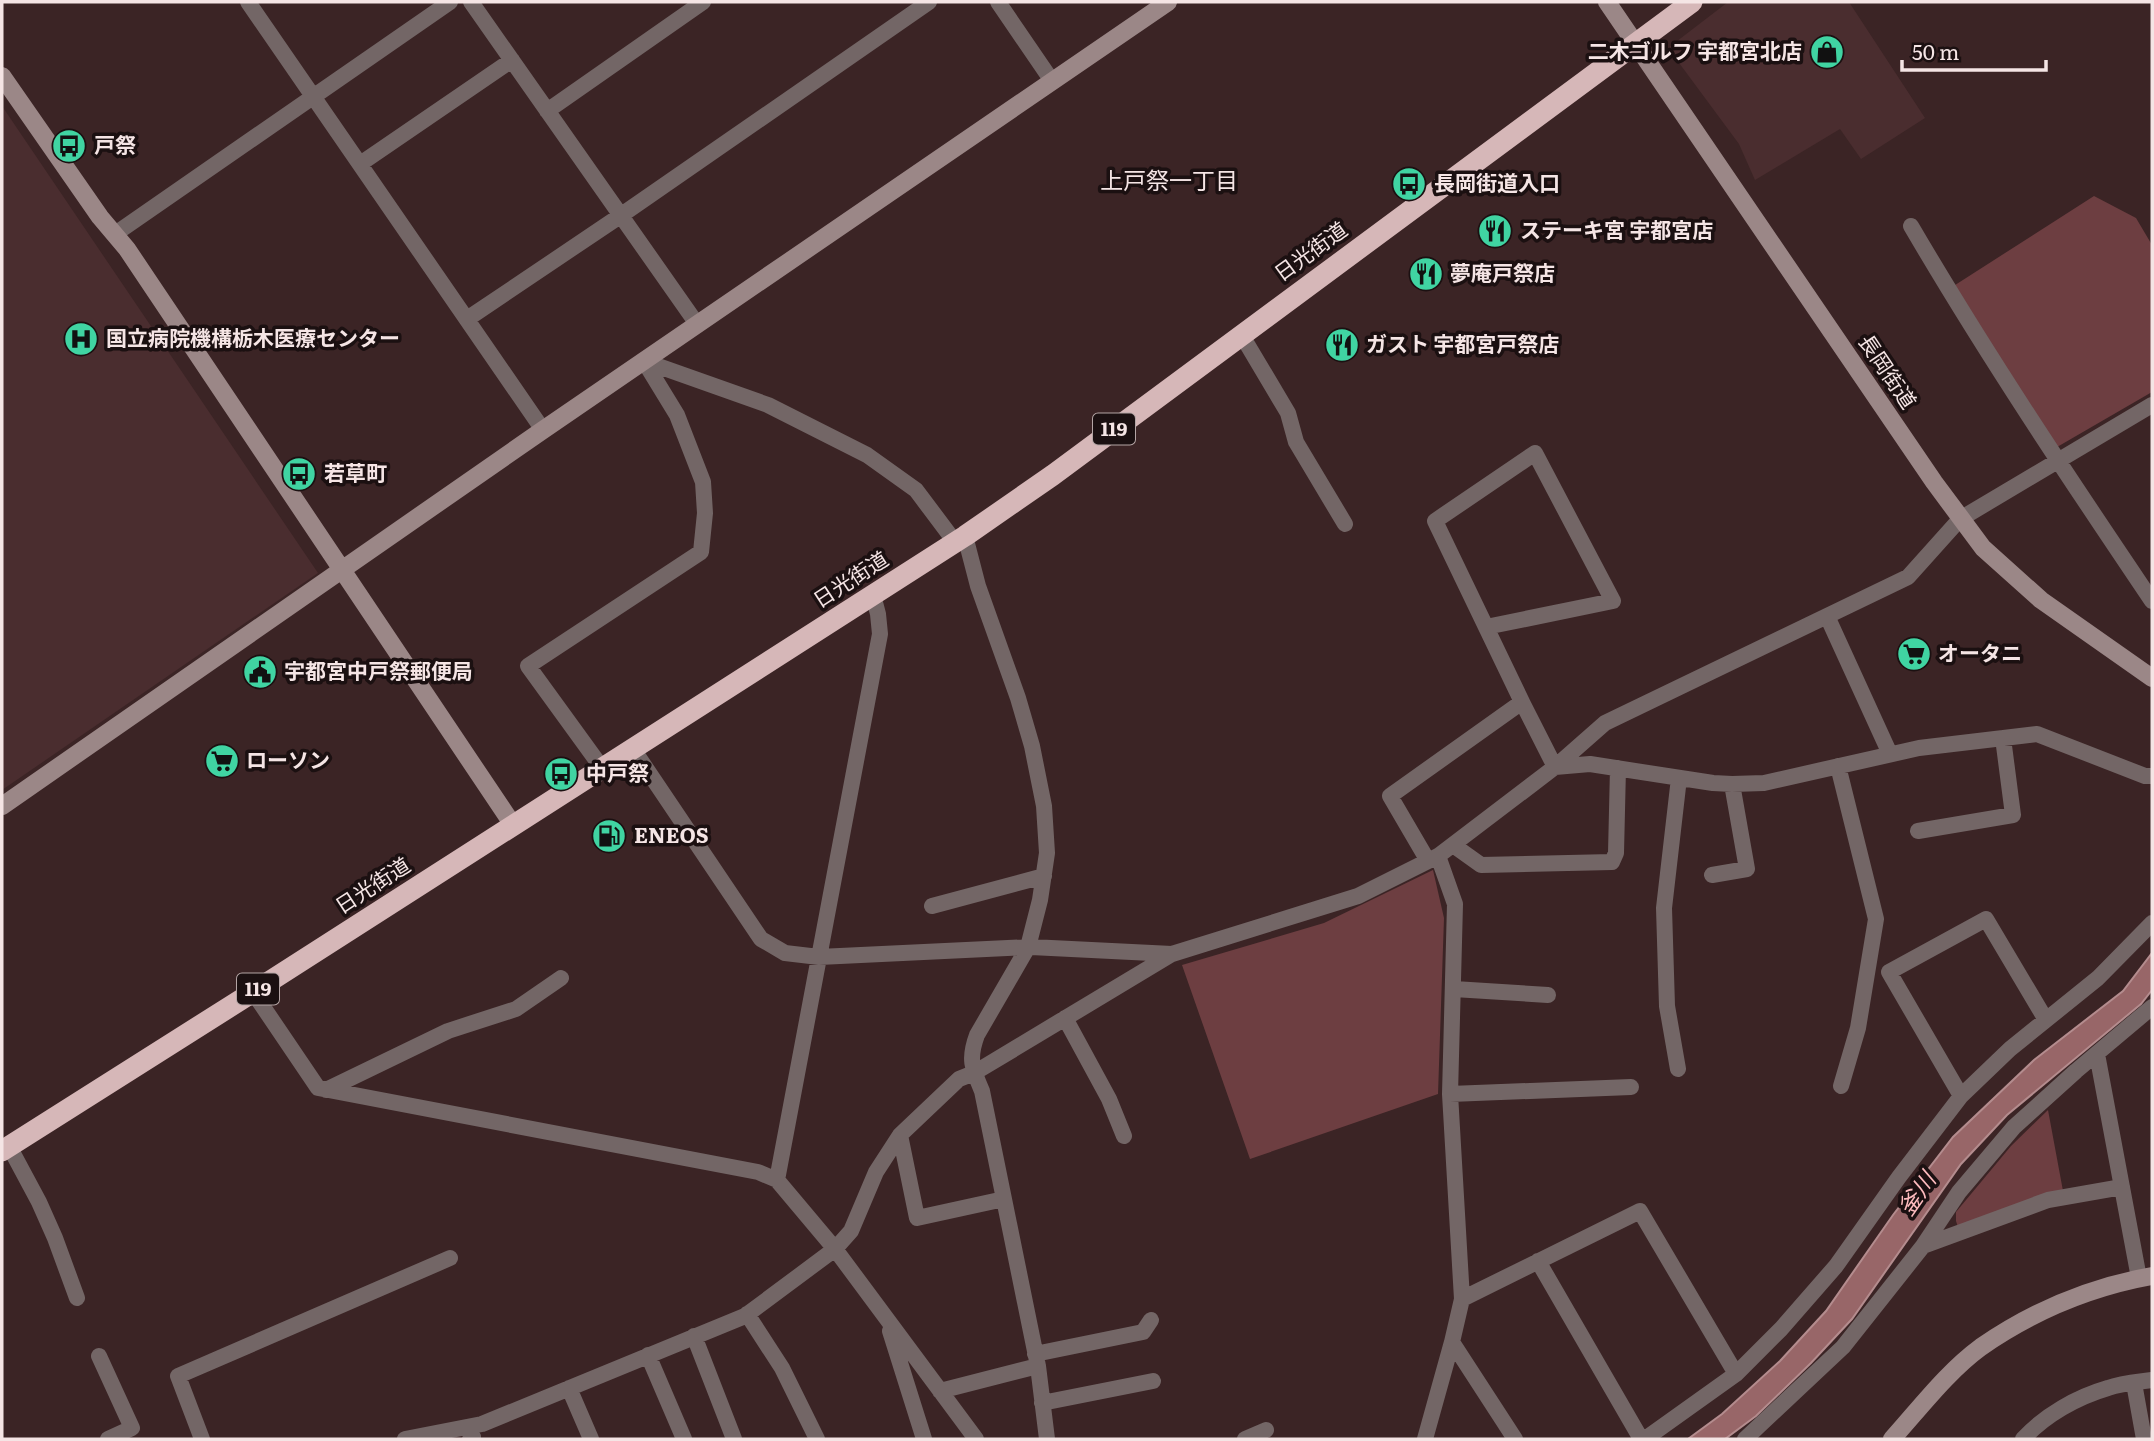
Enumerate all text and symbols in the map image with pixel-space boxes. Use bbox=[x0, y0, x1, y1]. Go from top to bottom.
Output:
scale bar bbox=[1902, 28, 2046, 72]
shop icon: 二木ゴルフ 宇都宮北店 bbox=[1808, 33, 1846, 71]
place label: 二木ゴルフ 宇都宮北店 bbox=[1588, 34, 1802, 65]
text: 50 m bbox=[1912, 35, 1959, 66]
bus stop icon: 戸祭 bbox=[50, 127, 88, 165]
place label: 戸祭 bbox=[94, 128, 136, 159]
district label: 上戸祭一丁目 bbox=[1100, 162, 1238, 196]
bus stop icon: 長岡街道入口 bbox=[1390, 165, 1428, 203]
place label: 長岡街道入口 bbox=[1434, 166, 1560, 197]
restaurant icon: ステーキ宮 宇都宮店 bbox=[1476, 212, 1514, 250]
street label: 日光街道 bbox=[1266, 213, 1353, 287]
place label: ステーキ宮 宇都宮店 bbox=[1520, 213, 1713, 244]
restaurant icon: 夢庵戸祭店 bbox=[1407, 255, 1445, 293]
place label: 夢庵戸祭店 bbox=[1450, 256, 1555, 287]
hospital icon: 国立病院機構栃木医療センター bbox=[62, 320, 100, 358]
place label: 国立病院機構栃木医療センター bbox=[106, 321, 400, 352]
restaurant icon: ガスト 宇都宮戸祭店 bbox=[1323, 326, 1361, 364]
place label: ガスト 宇都宮戸祭店 bbox=[1366, 327, 1559, 358]
street label: 長岡街道 bbox=[1853, 327, 1925, 414]
road number: 119 bbox=[1093, 414, 1135, 444]
bus stop icon: 若草町 bbox=[280, 455, 318, 493]
place label: 若草町 bbox=[324, 456, 387, 487]
street label: 日光街道 bbox=[806, 542, 893, 614]
supermarket icon: オータニ bbox=[1895, 635, 1933, 673]
place label: オータニ bbox=[1938, 636, 2022, 667]
public building icon: 宇都宮中戸祭郵便局 bbox=[241, 653, 279, 691]
place label: 宇都宮中戸祭郵便局 bbox=[284, 654, 473, 685]
supermarket icon: ローソン bbox=[203, 742, 241, 780]
place label: ローソン bbox=[246, 743, 330, 774]
bus stop icon: 中戸祭 bbox=[542, 755, 580, 793]
place label: 中戸祭 bbox=[586, 756, 649, 787]
fuel station icon: ENEOS bbox=[590, 817, 628, 855]
place label: ENEOS bbox=[634, 818, 709, 849]
street label: 日光街道 bbox=[328, 848, 415, 920]
road number: 119 bbox=[237, 973, 279, 1004]
water label: 釜川 bbox=[1888, 1162, 1944, 1221]

